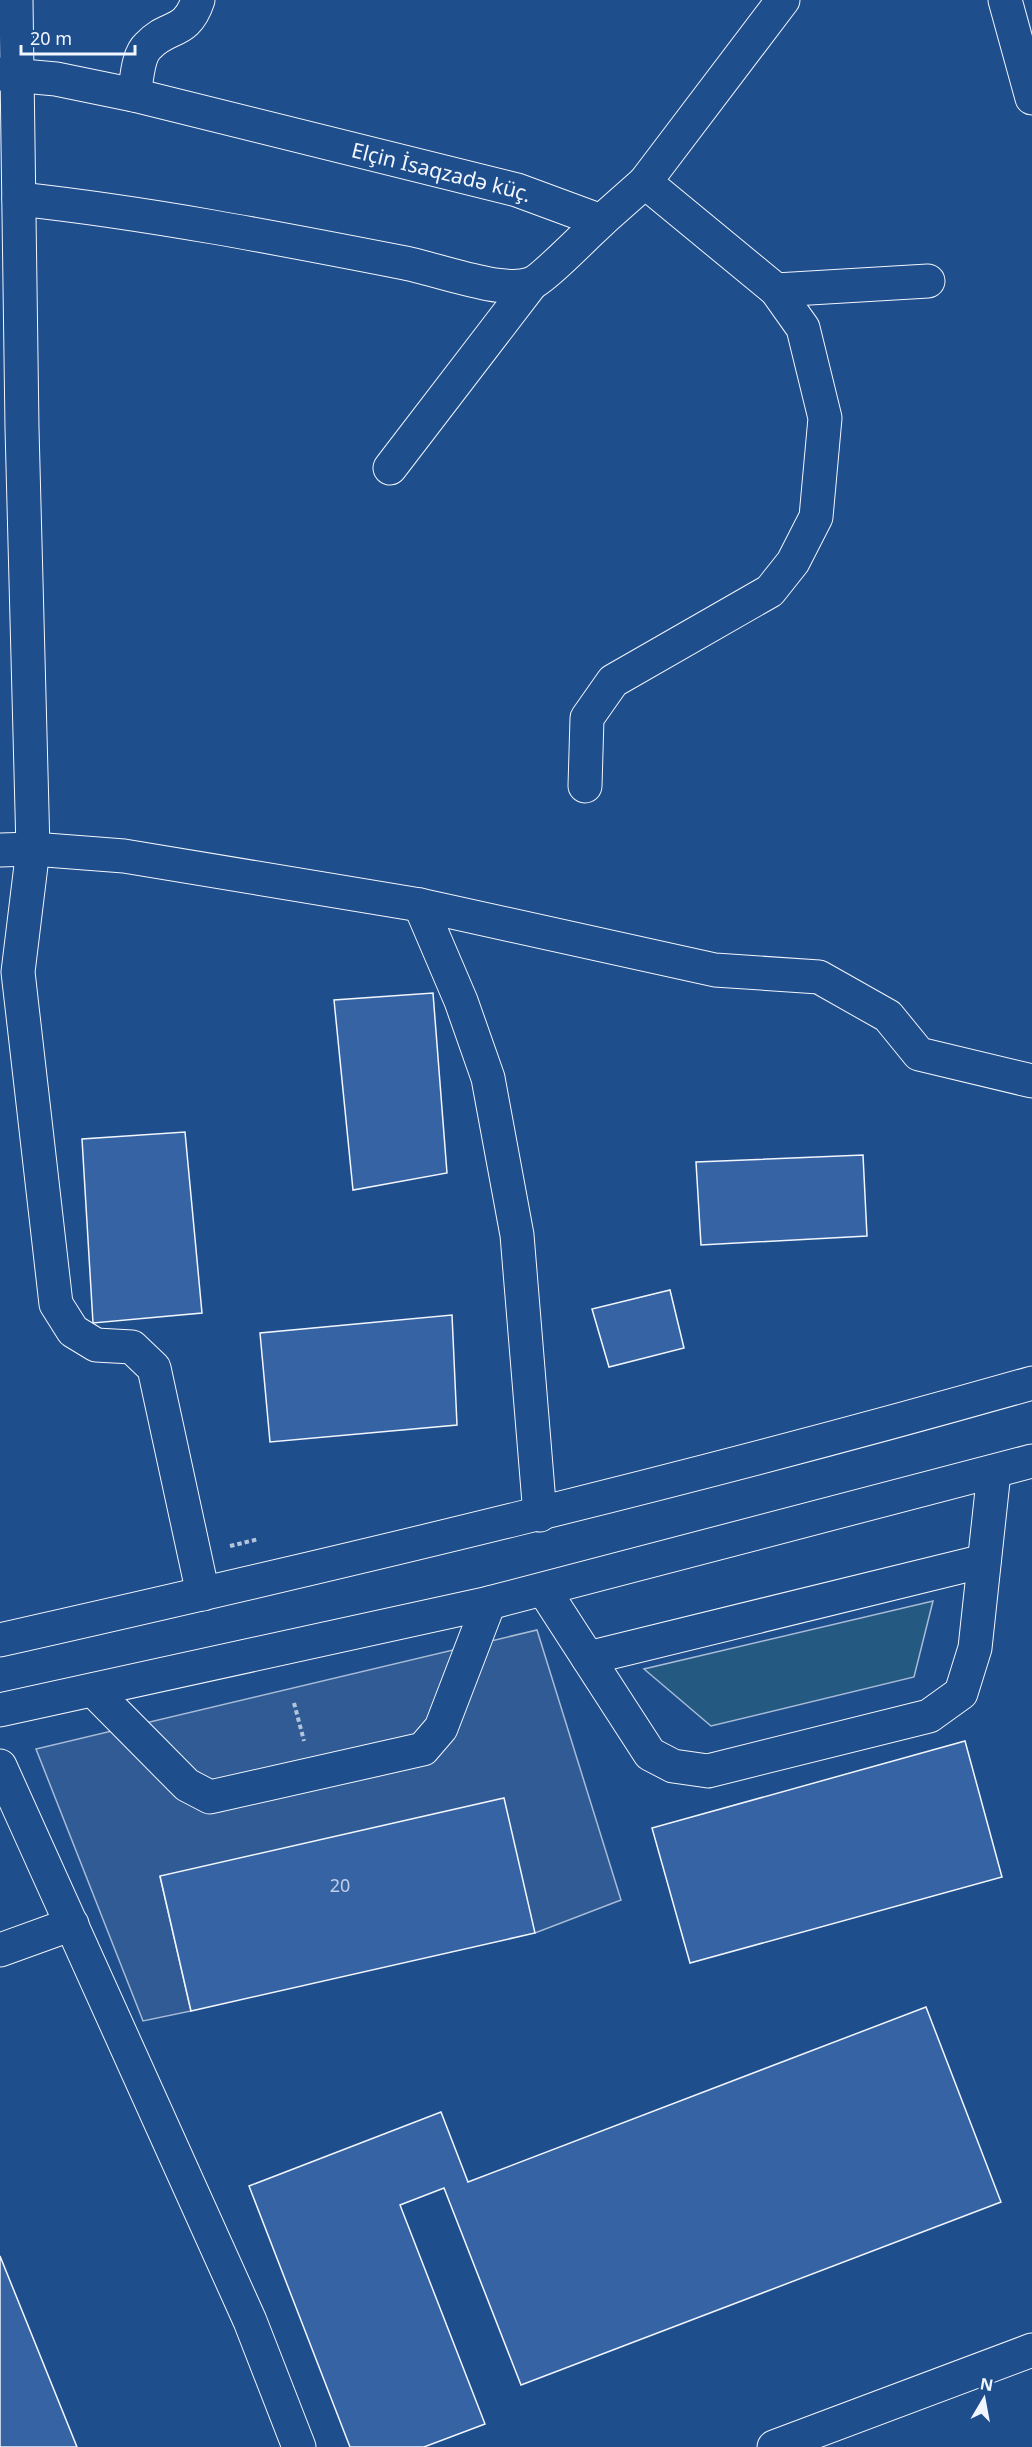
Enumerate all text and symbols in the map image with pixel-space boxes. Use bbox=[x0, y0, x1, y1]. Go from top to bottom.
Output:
scale bar bbox=[21, 18, 135, 56]
text: 20 m bbox=[30, 26, 72, 50]
street label: Elçin İsaqzadə küç. bbox=[349, 136, 536, 208]
house number: 20 bbox=[330, 1873, 350, 1897]
north arrow bbox=[954, 2369, 1014, 2429]
text: N bbox=[978, 2372, 995, 2396]

